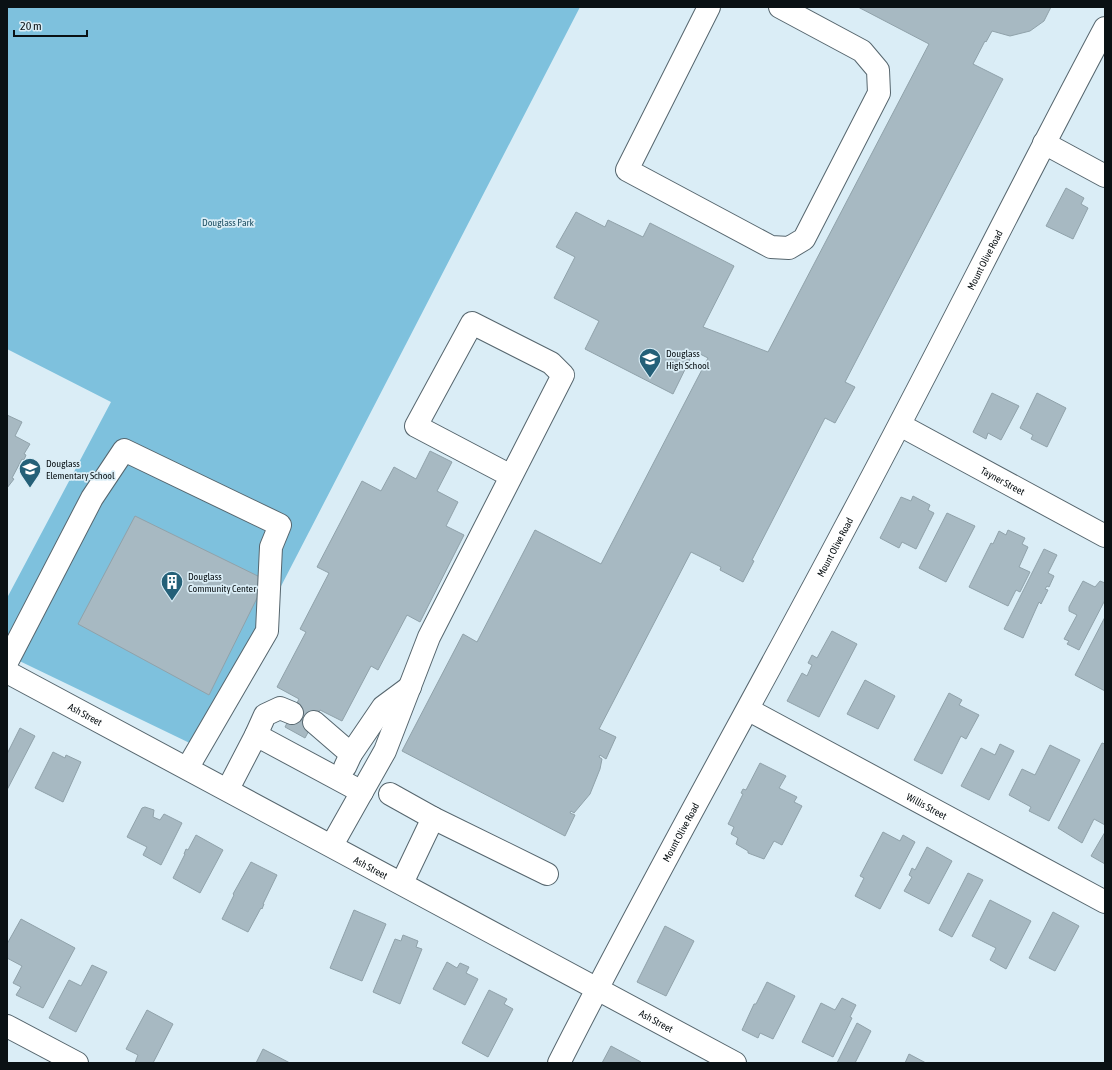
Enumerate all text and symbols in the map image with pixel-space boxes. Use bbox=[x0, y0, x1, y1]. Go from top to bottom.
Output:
scale bar bbox=[14, 12, 87, 38]
text: 20 m bbox=[20, 19, 42, 33]
park label: Douglass Park bbox=[202, 217, 255, 228]
street label: Mount Olive Road bbox=[965, 228, 1005, 292]
school or university icon: Douglass High School bbox=[637, 346, 663, 379]
place label: Douglass High School bbox=[666, 348, 710, 371]
school or university icon: Douglass Elementary School bbox=[17, 456, 43, 489]
place label: Douglass Elementary School bbox=[46, 458, 115, 481]
street label: Tayner Street bbox=[979, 465, 1027, 498]
street label: Mount Olive Road bbox=[815, 516, 855, 579]
building icon: Douglass Community Center bbox=[159, 569, 185, 602]
place label: Douglass Community Center bbox=[188, 571, 257, 594]
street label: Ash Street bbox=[66, 701, 104, 728]
street label: Willis Street bbox=[905, 791, 949, 822]
street label: Mount Olive Road bbox=[661, 801, 702, 864]
street label: Ash Street bbox=[352, 854, 389, 881]
street label: Ash Street bbox=[637, 1008, 675, 1035]

